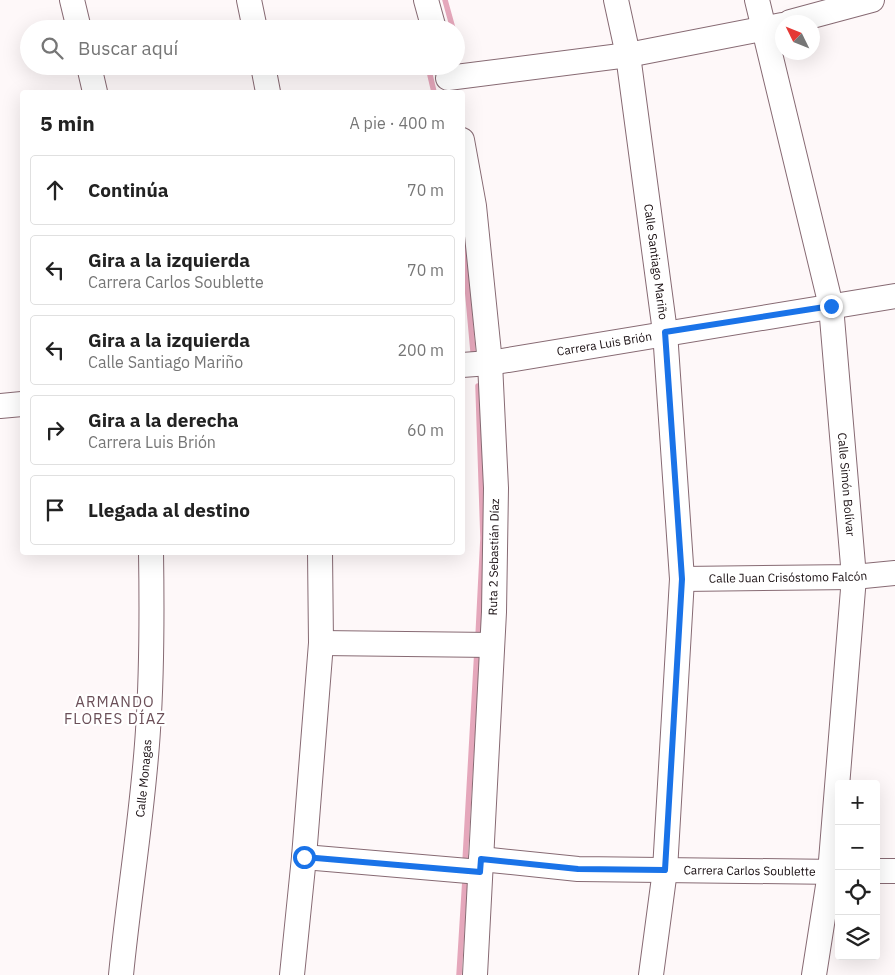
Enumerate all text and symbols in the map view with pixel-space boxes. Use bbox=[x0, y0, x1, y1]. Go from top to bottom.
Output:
north arrow bbox=[775, 15, 820, 60]
search box bbox=[20, 20, 465, 75]
icon: search bbox=[38, 34, 66, 62]
text: Buscar aquí bbox=[78, 36, 178, 60]
text: 5 min bbox=[40, 109, 95, 137]
text: A pie · 400 m bbox=[350, 113, 445, 133]
icon: ahead bbox=[41, 176, 69, 204]
text: Continúa bbox=[88, 178, 169, 202]
text: 70 m bbox=[407, 180, 444, 200]
street label: Calle Santiago Mariño bbox=[641, 203, 671, 321]
text: Gira a la izquierda bbox=[88, 248, 250, 272]
icon: left bbox=[41, 256, 69, 284]
text: 70 m bbox=[407, 260, 444, 280]
text: Carrera Carlos Soublette bbox=[88, 272, 264, 292]
route end bbox=[820, 295, 843, 318]
text: Gira a la izquierda bbox=[88, 328, 250, 352]
street label: Carrera Luis Brión bbox=[556, 328, 653, 359]
icon: left bbox=[41, 336, 69, 364]
text: 200 m bbox=[397, 340, 444, 360]
text: Calle Santiago Mariño bbox=[88, 352, 243, 372]
text: Gira a la derecha bbox=[88, 408, 239, 432]
icon: right bbox=[41, 416, 69, 444]
text: 60 m bbox=[407, 420, 444, 440]
text: Carrera Luis Brión bbox=[88, 432, 216, 452]
street label: Calle Simón Bolívar bbox=[835, 432, 859, 538]
icon: arrive bbox=[41, 496, 69, 524]
text: Llegada al destino bbox=[88, 498, 250, 522]
street label: Ruta 2 Sebastián Díaz bbox=[485, 498, 502, 616]
street label: Calle Juan Crisóstomo Falcón bbox=[709, 568, 868, 586]
district label: ARMANDO FLORES DÍAZ bbox=[64, 692, 166, 728]
street label: Calle Monagas bbox=[132, 739, 154, 818]
map controls bbox=[835, 780, 880, 960]
button: + bbox=[835, 780, 880, 825]
button: − bbox=[835, 825, 880, 870]
route start bbox=[293, 846, 316, 869]
street label: Carrera Carlos Soublette bbox=[683, 862, 816, 879]
button: locate bbox=[835, 870, 880, 915]
button: layers bbox=[835, 915, 880, 960]

